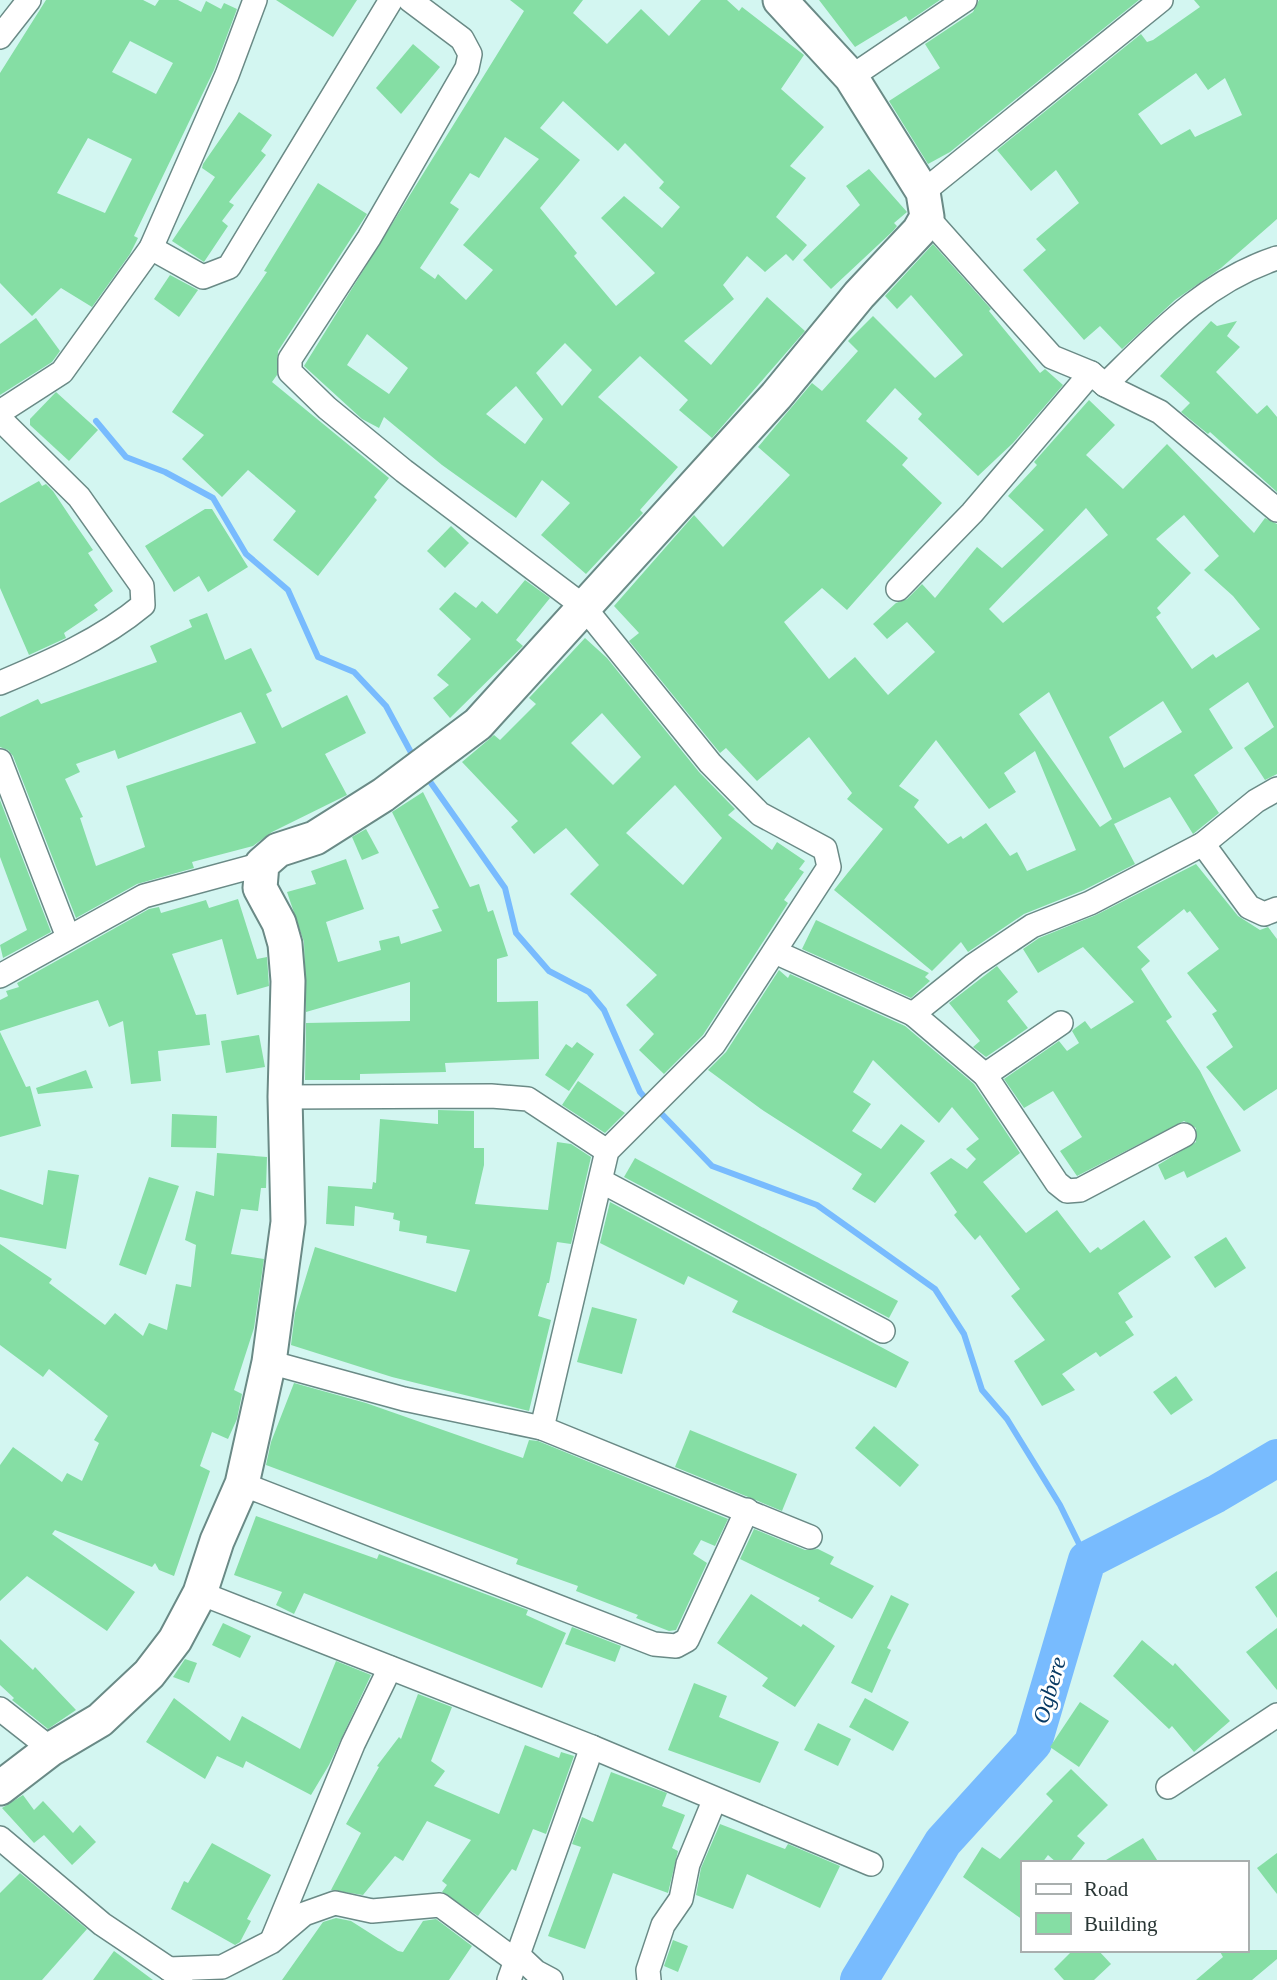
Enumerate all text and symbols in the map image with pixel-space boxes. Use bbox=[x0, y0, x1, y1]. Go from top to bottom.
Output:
water label: Ogbere bbox=[1028, 1654, 1071, 1726]
legend bbox=[1021, 1861, 1249, 1952]
text: Road bbox=[1084, 1877, 1129, 1901]
text: Building bbox=[1084, 1912, 1158, 1936]

